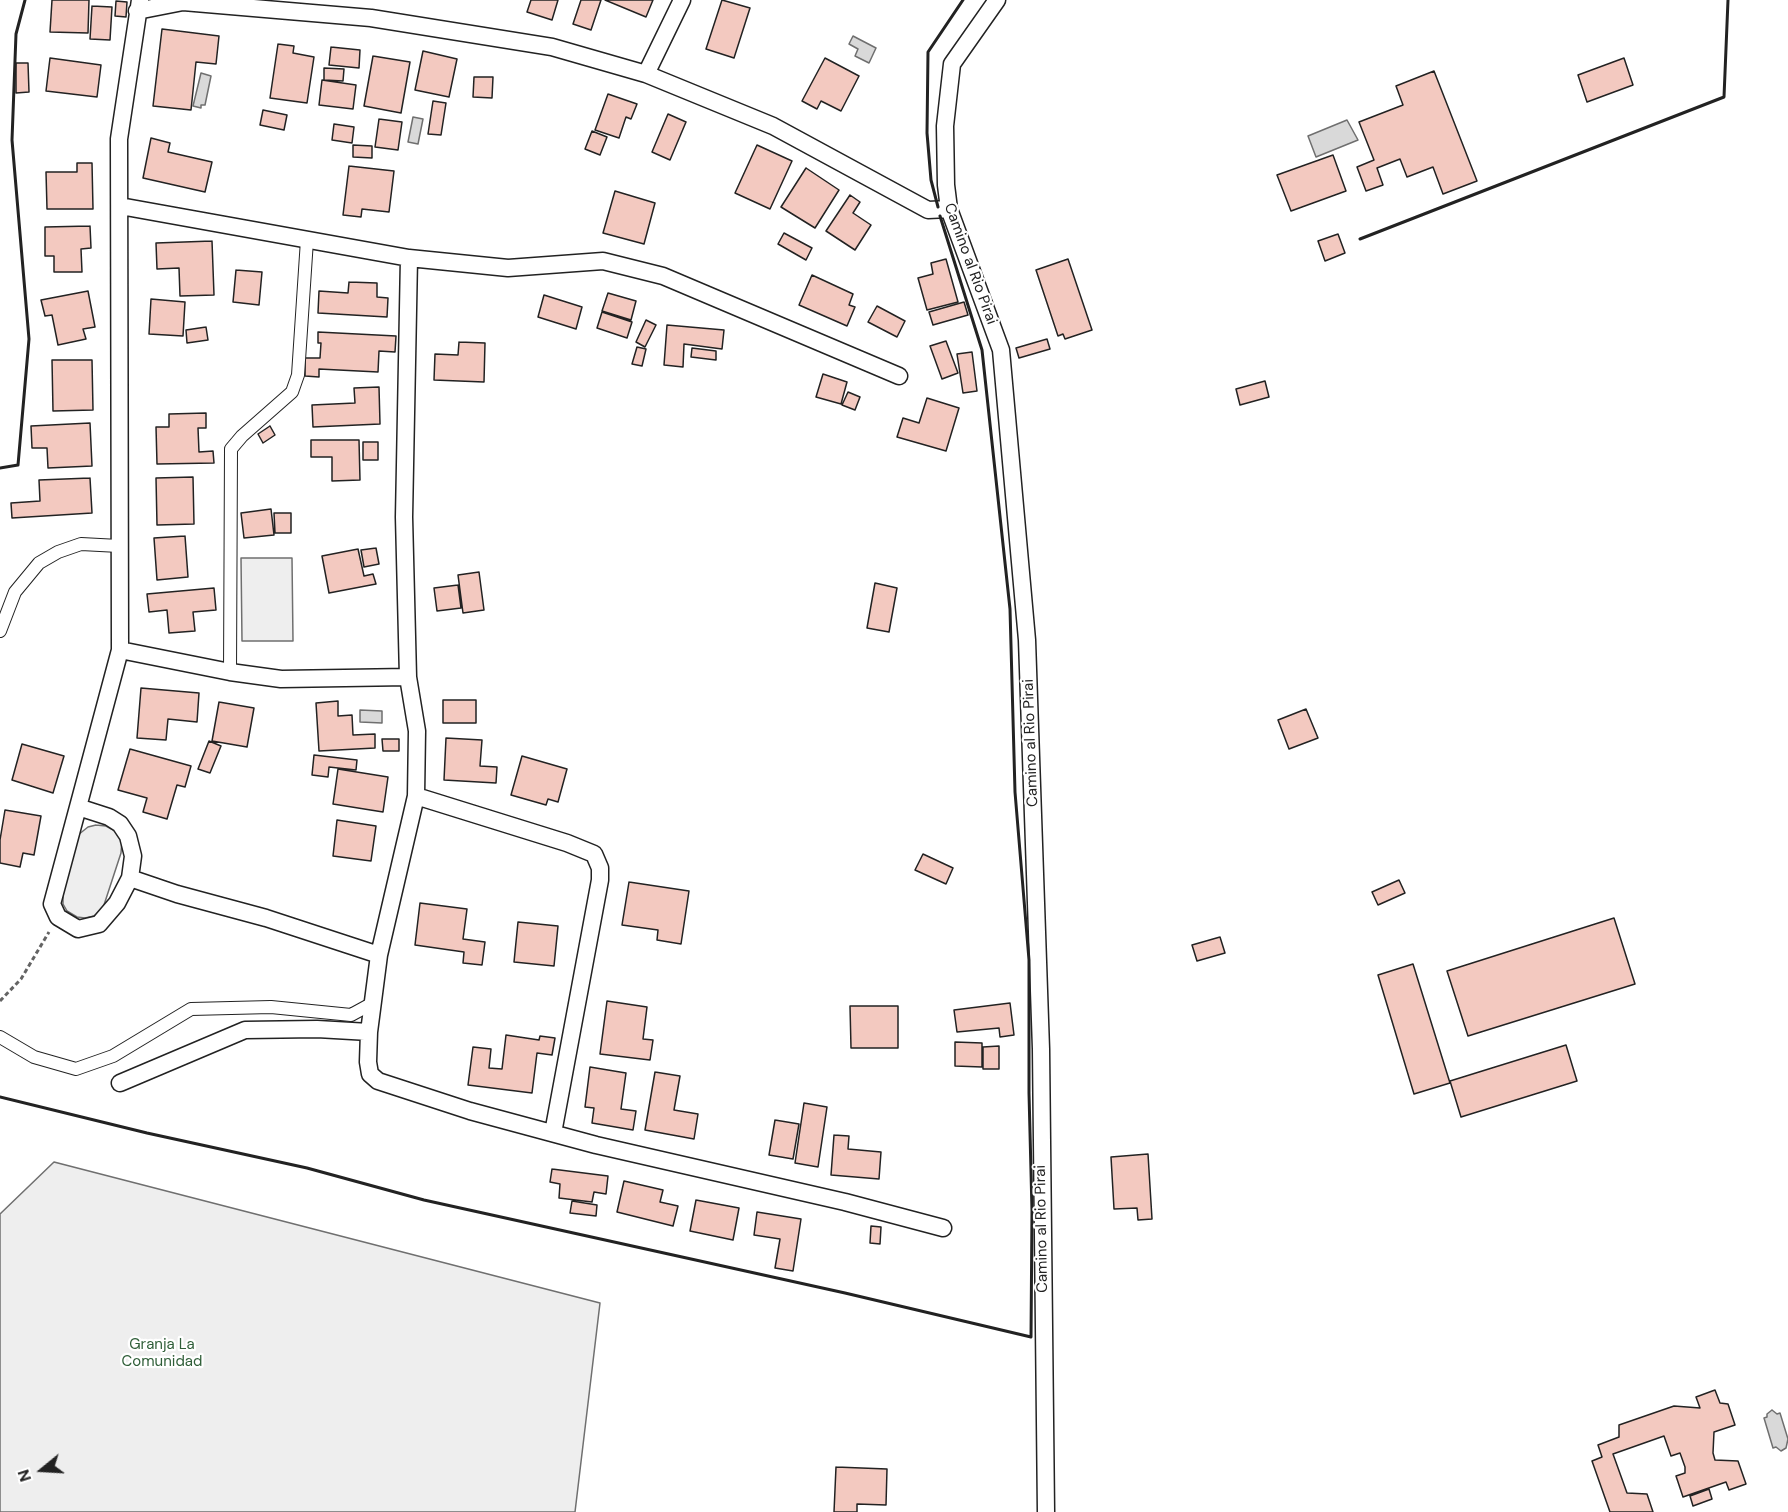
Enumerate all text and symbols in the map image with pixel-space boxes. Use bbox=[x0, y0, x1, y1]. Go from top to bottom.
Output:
street label: Camino al Rio Pirai bbox=[940, 201, 1000, 327]
street label: Camino al Rio Pirai bbox=[1020, 679, 1042, 807]
street label: Camino al Rio Pirai bbox=[1032, 1165, 1052, 1293]
park label: Granja La Comunidad bbox=[122, 1336, 202, 1371]
north arrow bbox=[12, 1440, 72, 1500]
text: N bbox=[13, 1467, 36, 1485]

